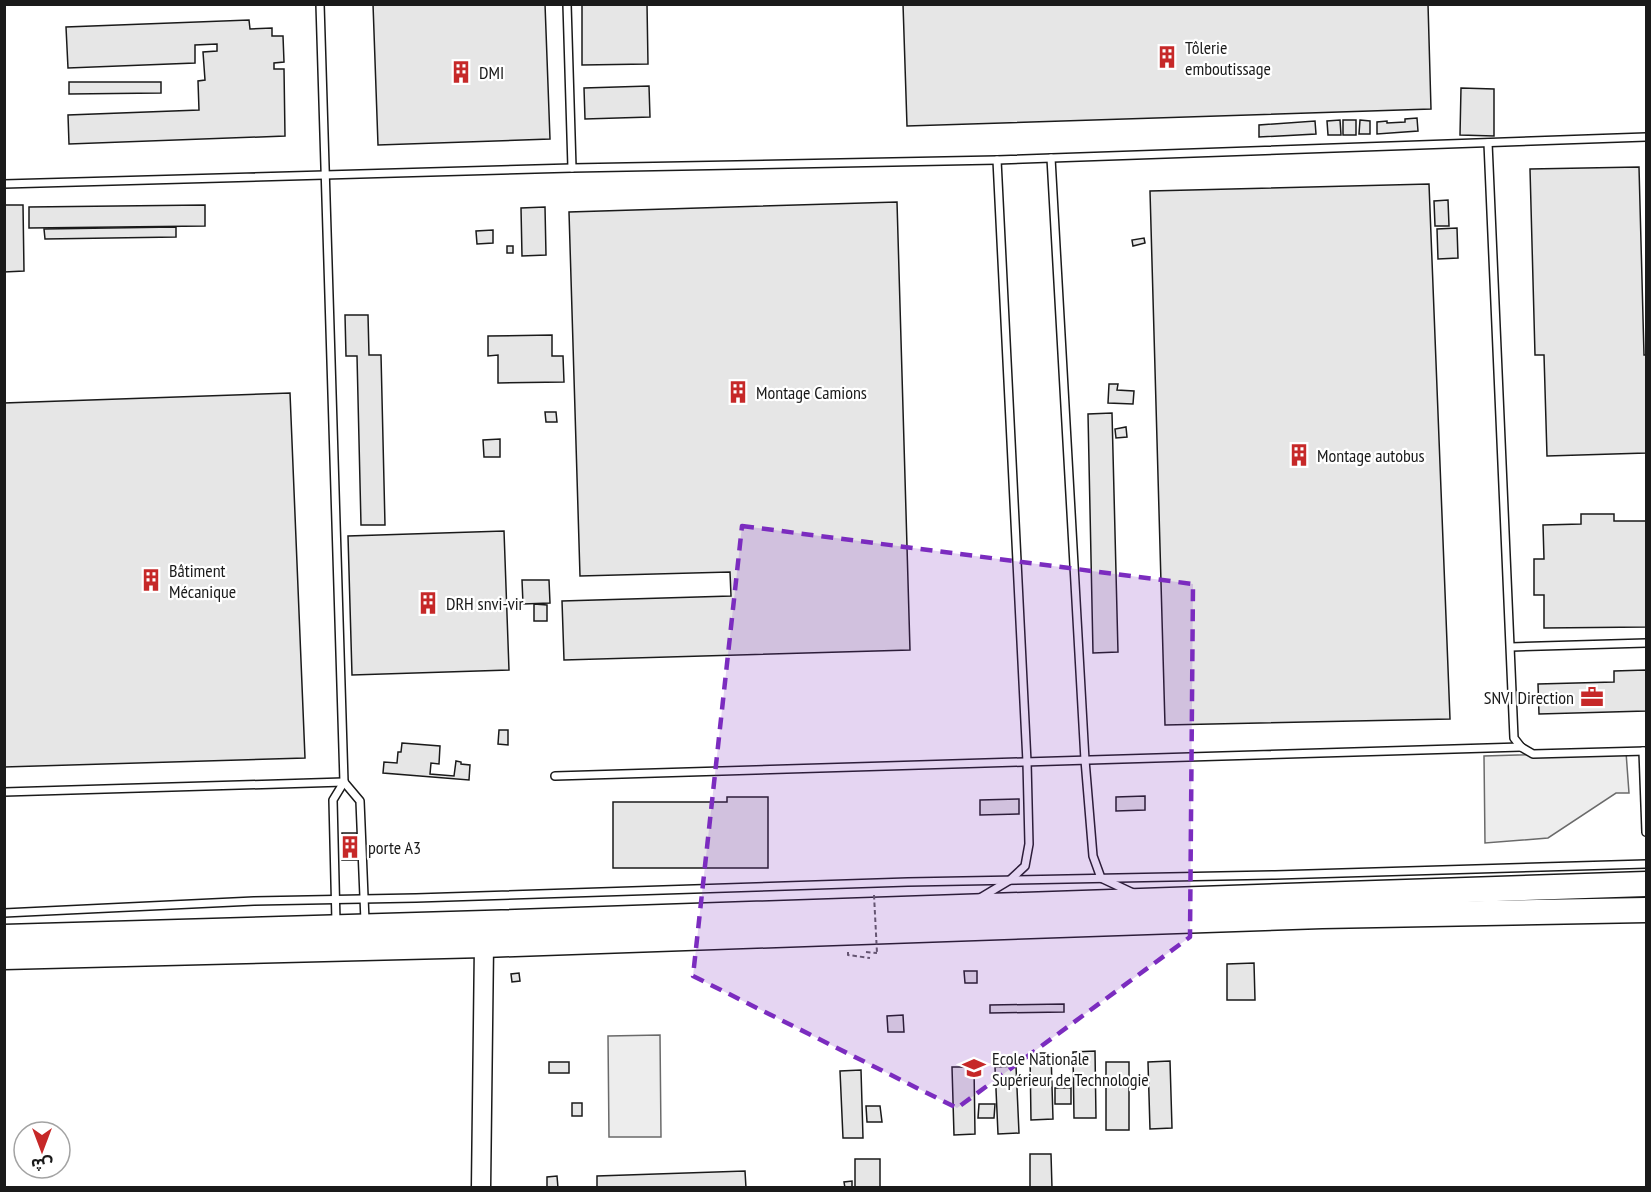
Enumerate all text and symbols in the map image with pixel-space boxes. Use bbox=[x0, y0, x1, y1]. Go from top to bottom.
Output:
place label: Tôlerie emboutissage bbox=[1185, 36, 1271, 80]
building icon: Tôlerie emboutissage bbox=[1154, 44, 1180, 70]
building icon: DMI bbox=[448, 59, 474, 85]
place label: DMI bbox=[479, 61, 504, 84]
building icon: Montage Camions bbox=[725, 379, 751, 405]
place label: Montage Camions bbox=[756, 381, 867, 404]
building icon: Montage autobus bbox=[1286, 442, 1312, 468]
place label: Montage autobus bbox=[1317, 444, 1425, 467]
place label: Bâtiment Mécanique bbox=[169, 559, 236, 603]
building icon: Bâtiment Mécanique bbox=[138, 567, 164, 593]
building icon: DRH snvi-vir bbox=[415, 590, 441, 616]
place label: DRH snvi-vir bbox=[446, 592, 524, 615]
office icon: SNVI Direction bbox=[1579, 684, 1605, 710]
place label: SNVI Direction bbox=[1484, 686, 1574, 709]
building icon: porte A3 bbox=[337, 834, 363, 860]
place label: porte A3 bbox=[368, 836, 421, 859]
place label: Ecole Nationale Supérieur de Technologie bbox=[992, 1047, 1149, 1091]
school or university icon: Ecole Nationale Supérieur de Technologie bbox=[961, 1055, 987, 1081]
north arrow bbox=[12, 1120, 72, 1180]
text: ش bbox=[31, 1155, 53, 1175]

